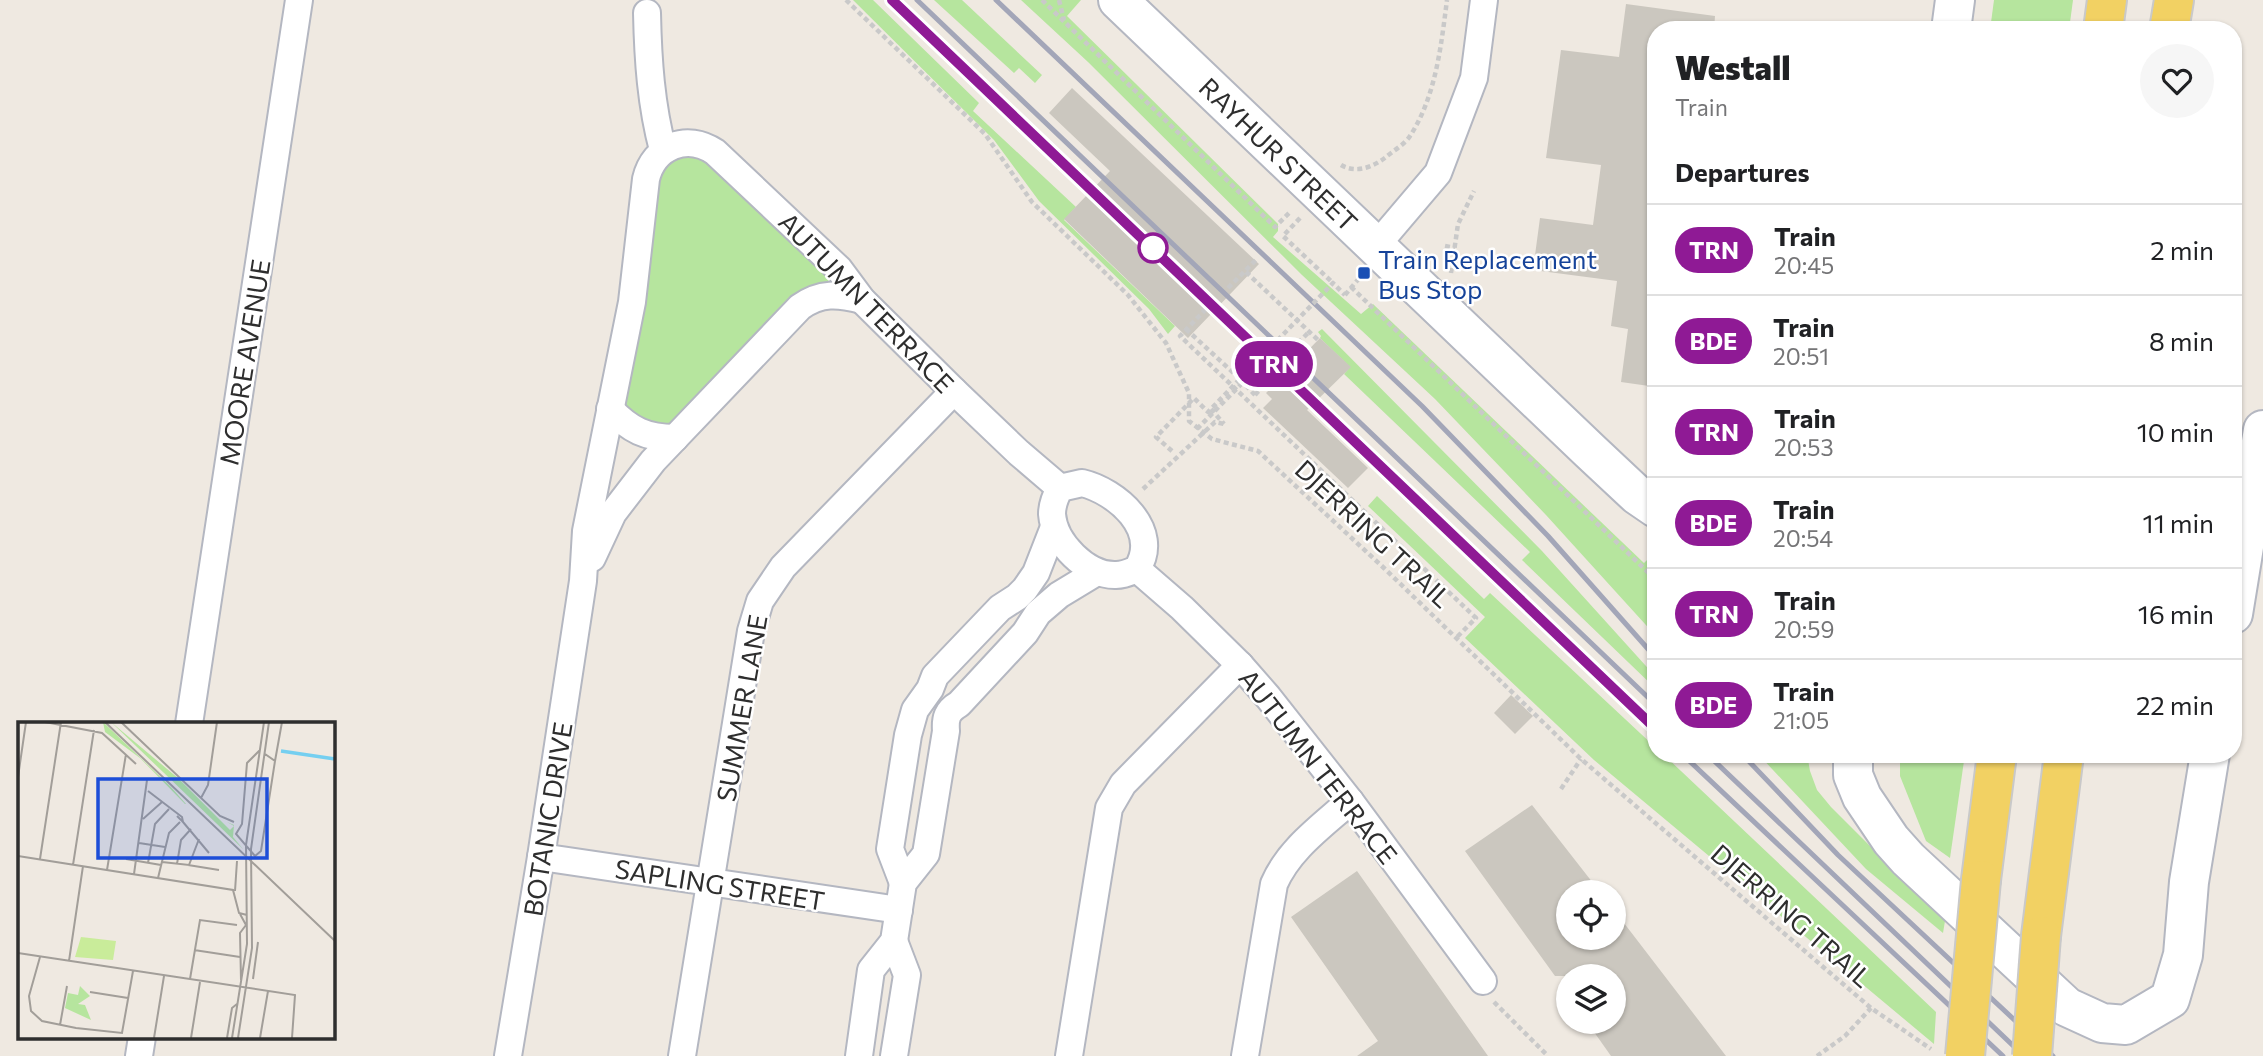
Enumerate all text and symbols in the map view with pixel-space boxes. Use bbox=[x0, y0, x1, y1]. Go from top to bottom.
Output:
button: heart bbox=[2140, 44, 2214, 118]
text: Westall bbox=[1675, 46, 1791, 87]
street label: RAYHUR STREET bbox=[1194, 71, 1364, 237]
text: Train bbox=[1675, 93, 1728, 121]
text: Departures bbox=[1675, 156, 1810, 187]
street label: AUTUMN TERRACE bbox=[773, 206, 961, 398]
text: Train bbox=[1774, 220, 1836, 251]
unlabelled marker bbox=[1138, 233, 1168, 263]
text: 2 min bbox=[2150, 234, 2214, 265]
text: TRN bbox=[1689, 235, 1739, 264]
place label: Train Replacement Bus Stop bbox=[1378, 243, 1597, 304]
text: 20:45 bbox=[1774, 251, 1834, 279]
street label: MOORE AVENUE bbox=[212, 257, 276, 467]
marker: Train Replacement Bus Stop bbox=[1356, 265, 1372, 281]
text: Train bbox=[1773, 311, 1835, 342]
text: 8 min bbox=[2149, 325, 2214, 356]
text: BDE bbox=[1690, 326, 1737, 355]
line badge: TRN bbox=[1234, 341, 1314, 387]
text: 20:51 bbox=[1773, 342, 1829, 370]
text: TRN bbox=[1249, 349, 1299, 378]
text: Train bbox=[1774, 402, 1836, 433]
text: 10 min bbox=[2137, 416, 2214, 447]
text: TRN bbox=[1689, 417, 1739, 446]
text: 20:53 bbox=[1774, 433, 1834, 461]
street label: DJERRING TRAIL bbox=[1290, 453, 1458, 613]
text: Train bbox=[1773, 493, 1835, 524]
text: 11 min bbox=[2143, 507, 2214, 538]
text: BDE bbox=[1690, 508, 1737, 537]
text: 20:54 bbox=[1773, 524, 1833, 552]
text: Train bbox=[1774, 584, 1836, 615]
text: 16 min bbox=[2138, 598, 2214, 629]
text: TRN bbox=[1689, 599, 1739, 628]
street label: SUMMER LANE bbox=[709, 612, 773, 804]
text: 20:59 bbox=[1774, 615, 1834, 643]
street label: AUTUMN TERRACE bbox=[1233, 663, 1405, 869]
text: Train bbox=[1773, 675, 1835, 706]
text: 22 min bbox=[2136, 689, 2214, 720]
text: BDE bbox=[1690, 690, 1737, 719]
text: 21:05 bbox=[1773, 706, 1829, 734]
street label: BOTANIC DRIVE bbox=[516, 720, 578, 918]
inset map bbox=[18, 722, 334, 1038]
street label: DJERRING TRAIL bbox=[1706, 837, 1878, 993]
street label: SAPLING STREET bbox=[613, 852, 827, 916]
map controls bbox=[1556, 880, 1626, 1034]
button: locate bbox=[1556, 880, 1626, 950]
button: layers bbox=[1556, 964, 1626, 1034]

